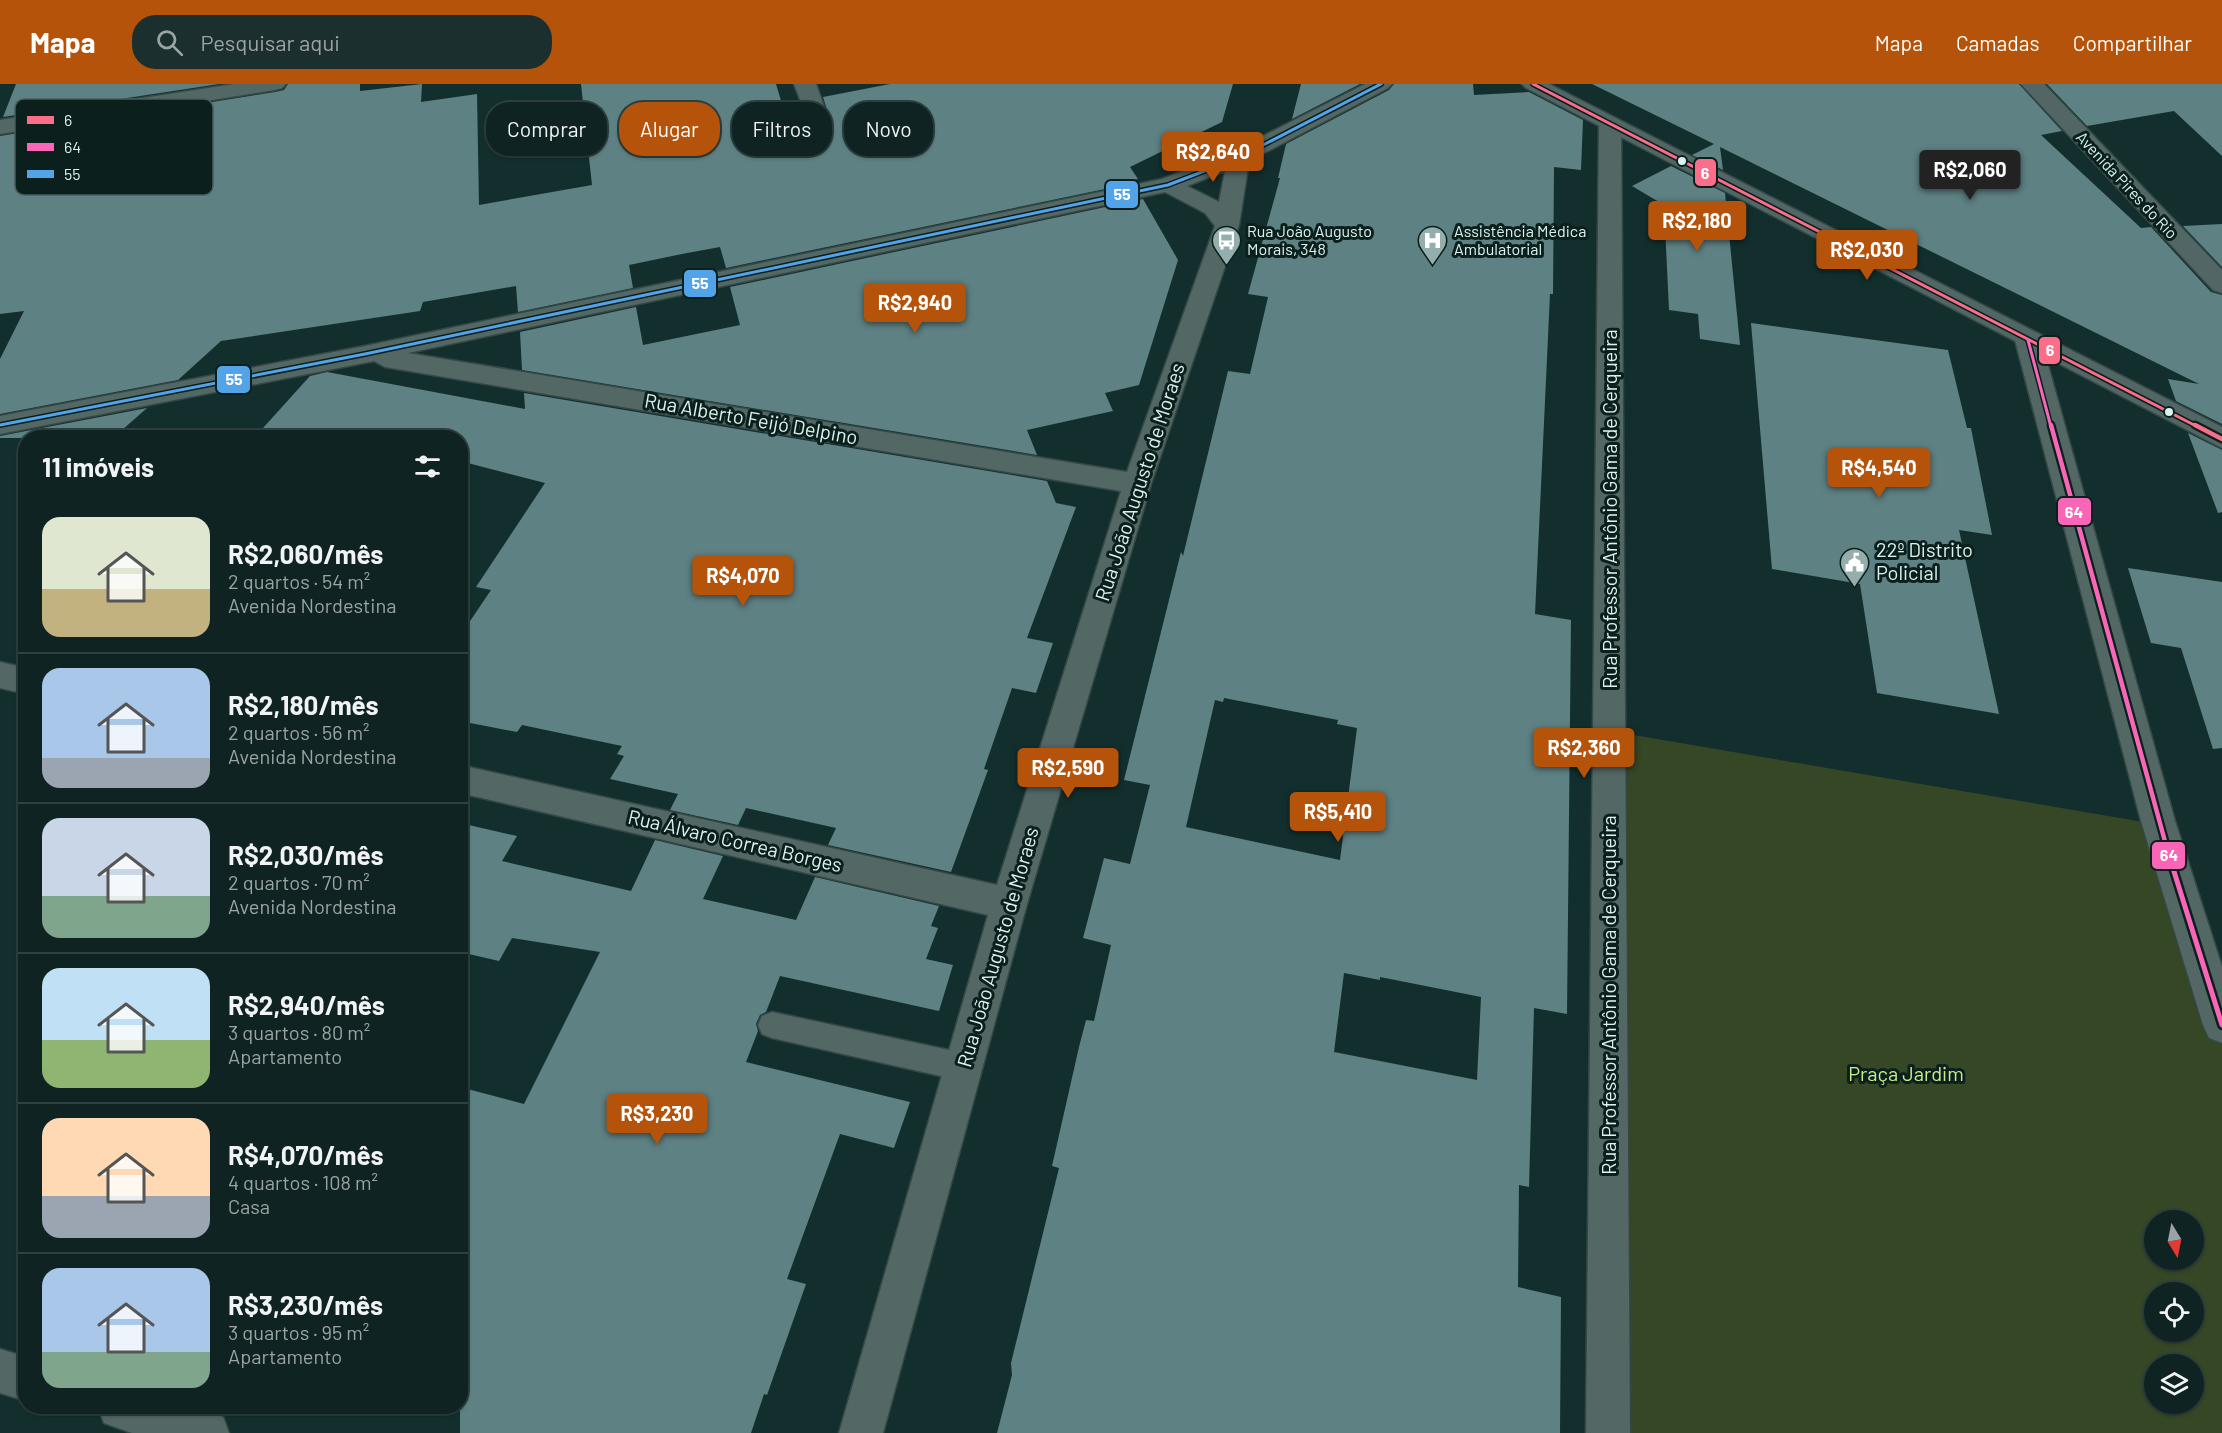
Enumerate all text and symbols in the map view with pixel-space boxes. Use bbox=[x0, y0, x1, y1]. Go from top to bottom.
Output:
search box bbox=[132, 15, 552, 69]
text: Mapa bbox=[30, 25, 96, 59]
icon: search bbox=[153, 26, 186, 59]
text: Pesquisar aqui bbox=[201, 29, 340, 55]
text: Mapa bbox=[1875, 30, 1923, 55]
text: Camadas bbox=[1956, 30, 2040, 55]
text: Compartilhar bbox=[2073, 30, 2192, 55]
legend bbox=[15, 99, 213, 195]
chip: Comprar bbox=[486, 102, 607, 156]
chip: Alugar bbox=[619, 102, 720, 156]
chip: Filtros bbox=[732, 102, 832, 156]
chip: Novo bbox=[844, 102, 933, 156]
text: 6 bbox=[64, 110, 72, 129]
street label: Avenida Pires do Rio bbox=[2073, 127, 2182, 242]
pin: R$2,640 bbox=[1158, 132, 1268, 183]
text: 64 bbox=[64, 137, 81, 156]
text: R$2,640 bbox=[1176, 139, 1250, 163]
pin: R$2,060 bbox=[1915, 150, 2025, 201]
unlabelled marker bbox=[1676, 155, 1688, 167]
text: R$2,060 bbox=[1933, 157, 2007, 181]
line badge: 6 bbox=[1694, 158, 1717, 187]
text: 6 bbox=[1701, 163, 1710, 182]
text: 55 bbox=[64, 164, 80, 183]
line badge: 55 bbox=[1105, 180, 1139, 209]
text: 55 bbox=[1113, 184, 1131, 203]
pin: R$2,180 bbox=[1642, 201, 1752, 252]
text: R$2,180 bbox=[1662, 208, 1732, 232]
place label: Rua João Augusto Morais, 348 bbox=[1247, 221, 1372, 258]
place label: Assistência Médica Ambulatorial bbox=[1454, 221, 1586, 258]
bus stop icon: Rua João Augusto Morais, 348 bbox=[1210, 224, 1242, 266]
hospital icon: Assistência Médica Ambulatorial bbox=[1417, 224, 1449, 266]
pin: R$2,030 bbox=[1812, 230, 1922, 281]
text: R$2,030 bbox=[1830, 237, 1904, 261]
line badge: 55 bbox=[683, 269, 717, 298]
text: 55 bbox=[691, 273, 709, 292]
pin: R$2,940 bbox=[860, 283, 970, 334]
text: R$2,940 bbox=[878, 290, 952, 314]
street label: Rua Professor Antônio Gama de Cerqueira bbox=[1597, 329, 1621, 689]
line badge: 6 bbox=[2038, 336, 2061, 365]
text: 6 bbox=[2046, 340, 2055, 359]
street label: Rua João Augusto de Moraes bbox=[1089, 360, 1189, 604]
line badge: 55 bbox=[216, 365, 251, 394]
text: 55 bbox=[225, 369, 243, 388]
street label: Rua Alberto Feijó Delpino bbox=[643, 387, 860, 449]
unlabelled marker bbox=[2163, 406, 2175, 418]
pin: R$4,540 bbox=[1824, 448, 1934, 499]
icon: filters bbox=[411, 450, 444, 483]
text: 11 imóveis bbox=[42, 451, 154, 482]
text: R$4,540 bbox=[1841, 455, 1917, 479]
line badge: 64 bbox=[2057, 497, 2092, 526]
text: 64 bbox=[2065, 502, 2083, 521]
place label: 22º Distrito Policial bbox=[1876, 537, 1973, 584]
text: R$2,060/mês bbox=[228, 538, 383, 569]
icon: home bbox=[90, 541, 162, 613]
public building icon: 22º Distrito Policial bbox=[1839, 546, 1871, 588]
pin: R$4,070 bbox=[688, 556, 798, 607]
text: R$4,070 bbox=[706, 563, 780, 587]
text: 2 quartos · 54 m² bbox=[228, 569, 370, 593]
text: Avenida Nordestina bbox=[228, 593, 396, 617]
text: R$2,180/mês bbox=[228, 689, 379, 720]
icon: home bbox=[90, 692, 162, 764]
text: 2 quartos · 56 m² bbox=[228, 720, 370, 744]
pin: R$2,360 bbox=[1529, 728, 1639, 779]
text: R$2,360 bbox=[1547, 735, 1621, 759]
text: Avenida Nordestina bbox=[228, 744, 396, 768]
pin: R$2,590 bbox=[1013, 748, 1123, 799]
text: R$2,590 bbox=[1031, 755, 1105, 779]
pin: R$5,410 bbox=[1283, 792, 1393, 843]
text: R$5,410 bbox=[1304, 799, 1372, 823]
street label: Rua Álvaro Correa Borges bbox=[626, 804, 845, 876]
street label: Rua Professor Antônio Gama de Cerqueira bbox=[1596, 815, 1620, 1175]
street label: Rua João Augusto de Moraes bbox=[951, 824, 1043, 1070]
text: R$2,030/mês bbox=[228, 839, 383, 870]
line badge: 64 bbox=[2151, 841, 2186, 870]
icon: home bbox=[90, 842, 162, 914]
text: 64 bbox=[2160, 845, 2178, 864]
text: 2 quartos · 70 m² bbox=[228, 870, 370, 894]
text: Avenida Nordestina bbox=[228, 894, 396, 918]
text: R$2,940/mês bbox=[228, 989, 385, 1020]
icon: home bbox=[90, 992, 162, 1064]
text: 3 quartos · 80 m² bbox=[228, 1020, 370, 1044]
text: Apartamento bbox=[228, 1044, 342, 1068]
park label: Praça Jardim bbox=[1848, 1061, 1964, 1085]
pin: R$3,230 bbox=[602, 1094, 712, 1145]
text: R$3,230 bbox=[621, 1101, 693, 1125]
text: R$4,070/mês bbox=[228, 1139, 384, 1170]
icon: home bbox=[90, 1142, 162, 1214]
text: 4 quartos · 108 m² bbox=[228, 1170, 378, 1194]
text: Casa bbox=[228, 1194, 270, 1218]
north arrow bbox=[2144, 1210, 2204, 1270]
map controls bbox=[2144, 1210, 2204, 1414]
button: locate bbox=[2144, 1282, 2204, 1342]
text: R$3,230/mês bbox=[228, 1289, 383, 1320]
icon: home bbox=[90, 1292, 162, 1364]
text: 3 quartos · 95 m² bbox=[228, 1320, 369, 1344]
text: Apartamento bbox=[228, 1344, 342, 1368]
button: layers bbox=[2144, 1354, 2204, 1414]

